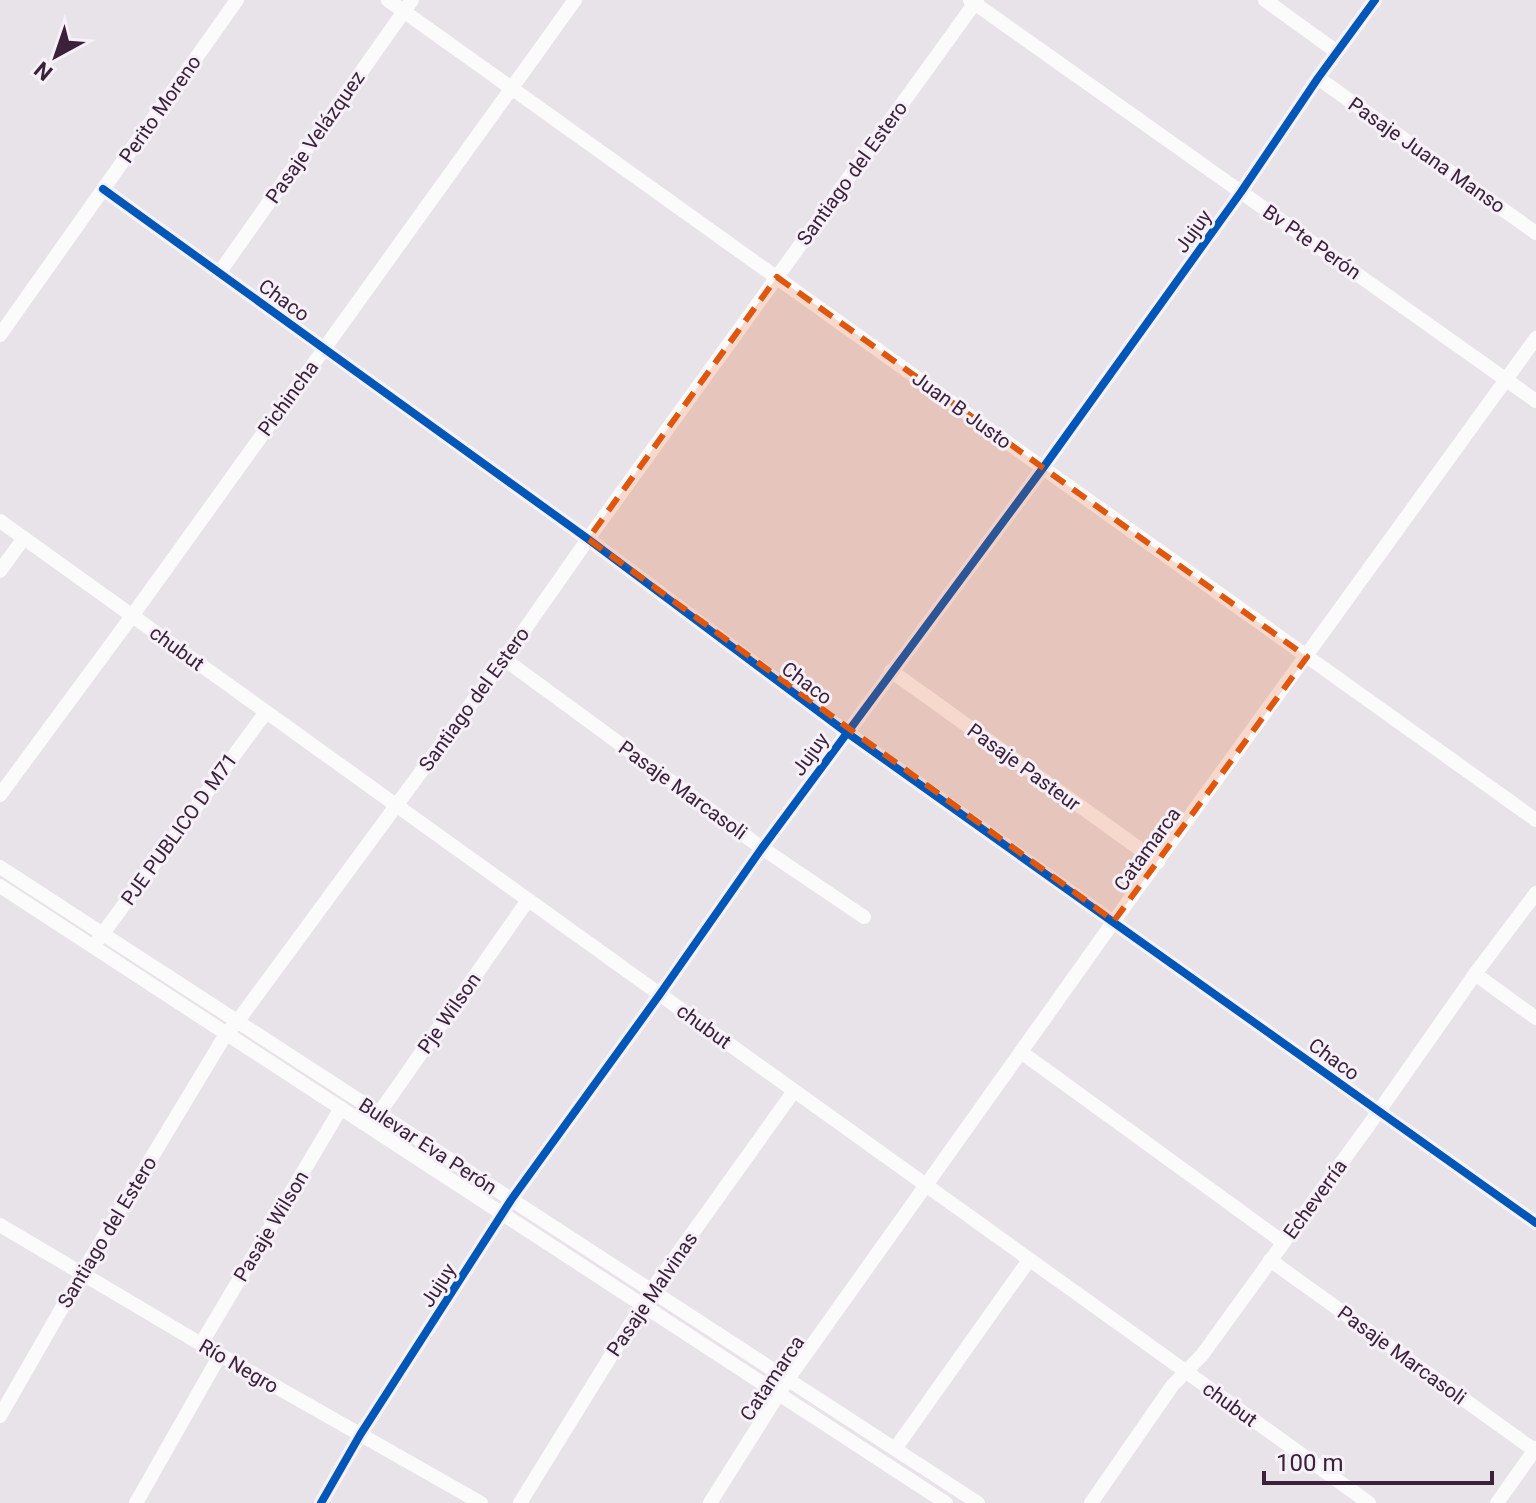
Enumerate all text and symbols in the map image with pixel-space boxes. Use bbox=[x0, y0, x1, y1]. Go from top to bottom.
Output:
north arrow bbox=[16, 16, 96, 96]
street label: Perito Moreno bbox=[114, 51, 206, 167]
text: N bbox=[29, 56, 57, 86]
street label: Pasaje Velázquez bbox=[260, 66, 370, 208]
street label: Pasaje Juana Manso bbox=[1344, 92, 1510, 218]
street label: Santiago del Estero bbox=[792, 96, 912, 250]
street label: Bv Pte Perón bbox=[1258, 199, 1366, 285]
street label: Jujuy bbox=[1169, 204, 1217, 257]
street label: Chaco bbox=[254, 274, 314, 326]
street label: Pichincha bbox=[253, 356, 323, 440]
street label: Juan B Justo bbox=[908, 366, 1016, 454]
street label: chubut bbox=[145, 620, 209, 676]
street label: Santiago del Estero bbox=[414, 622, 534, 776]
street label: Chaco bbox=[777, 656, 837, 710]
street label: Pasaje Pasteur bbox=[963, 718, 1085, 816]
street label: Jujuy bbox=[786, 727, 834, 780]
street label: Pasaje Marcasoli bbox=[614, 735, 752, 845]
street label: PJE PUBLICO D M71 bbox=[116, 748, 242, 910]
street label: Catamarca bbox=[1109, 802, 1185, 896]
street label: Pje Wilson bbox=[412, 968, 486, 1058]
street label: chubut bbox=[672, 998, 736, 1054]
street label: Chaco bbox=[1304, 1033, 1364, 1085]
street label: Bulevar Eva Perón bbox=[355, 1092, 501, 1200]
street label: Santiago del Estero bbox=[52, 1152, 162, 1312]
street label: Echeverría bbox=[1278, 1154, 1352, 1244]
street label: Pasaje Wilson bbox=[228, 1166, 314, 1286]
street label: Pasaje Malvinas bbox=[602, 1227, 702, 1361]
street label: Jujuy bbox=[415, 1258, 461, 1311]
street label: Pasaje Marcasoli bbox=[1333, 1300, 1471, 1410]
street label: Catamarca bbox=[735, 1331, 809, 1425]
street label: Río Negro bbox=[195, 1334, 283, 1398]
street label: chubut bbox=[1198, 1376, 1262, 1432]
scale bar bbox=[1264, 1435, 1492, 1485]
text: 100 m bbox=[1276, 1449, 1343, 1477]

